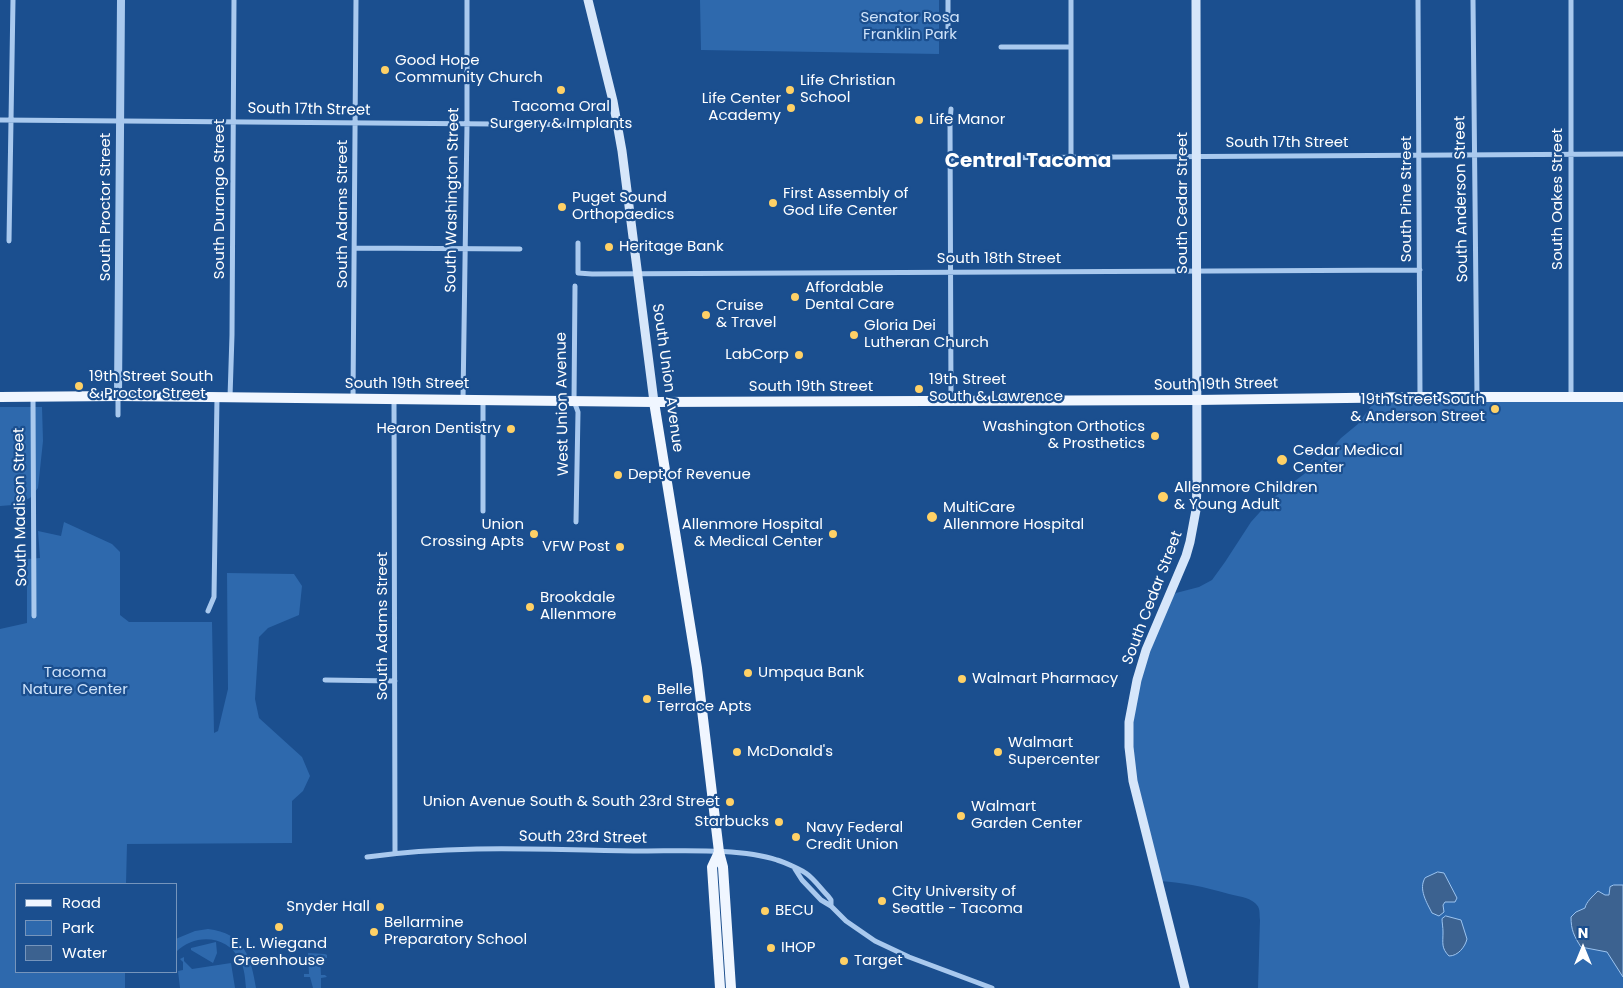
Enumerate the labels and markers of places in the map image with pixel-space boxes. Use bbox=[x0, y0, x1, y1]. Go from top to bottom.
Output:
place label: Good Hope Community Church bbox=[395, 52, 543, 87]
marker: Good Hope Community Church bbox=[379, 64, 391, 76]
place label: Life Christian School bbox=[800, 72, 896, 107]
marker: Tacoma Oral Surgery & Implants bbox=[555, 84, 567, 96]
marker: Life Christian School bbox=[784, 84, 796, 96]
place label: Life Center Academy bbox=[702, 90, 781, 125]
place label: Tacoma Oral Surgery & Implants bbox=[490, 98, 632, 133]
marker: Life Center Academy bbox=[785, 102, 797, 114]
place label: Life Manor bbox=[929, 111, 1005, 129]
marker: Life Manor bbox=[913, 114, 925, 126]
place label: First Assembly of God Life Center bbox=[783, 185, 908, 220]
place label: Puget Sound Orthopaedics bbox=[572, 189, 674, 224]
marker: First Assembly of God Life Center bbox=[767, 197, 779, 209]
marker: Puget Sound Orthopaedics bbox=[556, 201, 568, 213]
place label: Heritage Bank bbox=[619, 238, 724, 256]
marker: Heritage Bank bbox=[603, 241, 615, 253]
place label: Affordable Dental Care bbox=[805, 279, 894, 314]
marker: Affordable Dental Care bbox=[789, 291, 801, 303]
place label: Cruise & Travel bbox=[716, 297, 776, 332]
marker: Cruise & Travel bbox=[700, 309, 712, 321]
place label: Gloria Dei Lutheran Church bbox=[864, 317, 989, 352]
marker: Gloria Dei Lutheran Church bbox=[848, 329, 860, 341]
place label: LabCorp bbox=[725, 346, 789, 364]
marker: LabCorp bbox=[793, 349, 805, 361]
place label: 19th Street South & Proctor Street bbox=[89, 368, 213, 403]
place label: 19th Street South & Lawrence bbox=[929, 371, 1063, 406]
marker: 19th Street South & Proctor Street bbox=[73, 380, 85, 392]
marker: 19th Street South & Lawrence bbox=[913, 383, 925, 395]
place label: 19th Street South & Anderson Street bbox=[1350, 391, 1485, 426]
marker: 19th Street South & Anderson Street bbox=[1489, 403, 1501, 415]
place label: Washington Orthotics & Prosthetics bbox=[983, 418, 1145, 453]
place label: Hearon Dentistry bbox=[376, 420, 501, 438]
marker: Hearon Dentistry bbox=[505, 423, 517, 435]
marker: Washington Orthotics & Prosthetics bbox=[1149, 430, 1161, 442]
place label: Cedar Medical Center bbox=[1293, 442, 1403, 477]
marker: Cedar Medical Center bbox=[1275, 453, 1289, 467]
place label: Dept of Revenue bbox=[628, 466, 751, 484]
marker: Dept of Revenue bbox=[612, 469, 624, 481]
place label: Allenmore Children & Young Adult bbox=[1174, 479, 1318, 514]
marker: Allenmore Children & Young Adult bbox=[1156, 490, 1170, 504]
place label: MultiCare Allenmore Hospital bbox=[943, 499, 1084, 534]
marker: MultiCare Allenmore Hospital bbox=[925, 510, 939, 524]
place label: Union Crossing Apts bbox=[421, 516, 524, 551]
place label: Allenmore Hospital & Medical Center bbox=[682, 516, 823, 551]
marker: Union Crossing Apts bbox=[528, 528, 540, 540]
marker: Allenmore Hospital & Medical Center bbox=[827, 528, 839, 540]
place label: VFW Post bbox=[542, 538, 610, 556]
marker: VFW Post bbox=[614, 541, 626, 553]
place label: Brookdale Allenmore bbox=[540, 589, 616, 624]
marker: Brookdale Allenmore bbox=[524, 601, 536, 613]
place label: Umpqua Bank bbox=[758, 664, 864, 682]
marker: Umpqua Bank bbox=[742, 667, 754, 679]
place label: Walmart Pharmacy bbox=[972, 670, 1118, 688]
marker: Walmart Pharmacy bbox=[956, 673, 968, 685]
place label: Belle Terrace Apts bbox=[657, 681, 752, 716]
marker: Belle Terrace Apts bbox=[641, 693, 653, 705]
place label: Walmart Supercenter bbox=[1008, 734, 1100, 769]
place label: McDonald's bbox=[747, 743, 833, 761]
marker: McDonald's bbox=[731, 746, 743, 758]
marker: Walmart Supercenter bbox=[992, 746, 1004, 758]
place label: Union Avenue South & South 23rd Street bbox=[423, 793, 720, 811]
marker: Union Avenue South & South 23rd Street bbox=[724, 796, 736, 808]
place label: Walmart Garden Center bbox=[971, 798, 1082, 833]
marker: Walmart Garden Center bbox=[955, 810, 967, 822]
place label: Starbucks bbox=[695, 813, 769, 831]
marker: Starbucks bbox=[773, 816, 785, 828]
place label: Navy Federal Credit Union bbox=[806, 819, 903, 854]
marker: Navy Federal Credit Union bbox=[790, 831, 802, 843]
place label: City University of Seattle - Tacoma bbox=[892, 883, 1023, 918]
marker: City University of Seattle - Tacoma bbox=[876, 895, 888, 907]
place label: Snyder Hall bbox=[286, 898, 370, 916]
marker: Snyder Hall bbox=[374, 901, 386, 913]
place label: BECU bbox=[775, 902, 814, 920]
marker: BECU bbox=[759, 905, 771, 917]
place label: Bellarmine Preparatory School bbox=[384, 914, 527, 949]
marker: E. L. Wiegand Greenhouse bbox=[273, 921, 285, 933]
marker: Bellarmine Preparatory School bbox=[368, 926, 380, 938]
place label: E. L. Wiegand Greenhouse bbox=[231, 935, 327, 970]
place label: IHOP bbox=[781, 939, 816, 957]
marker: IHOP bbox=[765, 942, 777, 954]
place label: Target bbox=[854, 952, 903, 970]
marker: Target bbox=[838, 955, 850, 967]

